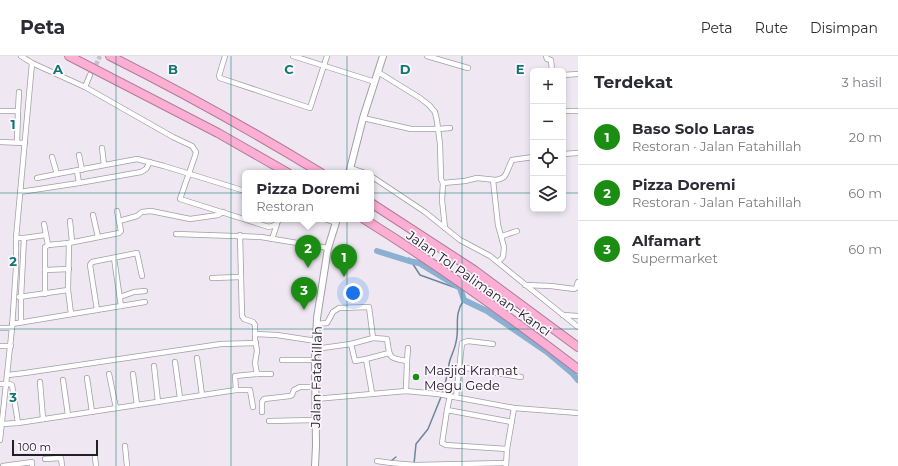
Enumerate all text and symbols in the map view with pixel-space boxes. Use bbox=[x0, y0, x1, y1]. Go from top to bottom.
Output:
text: Peta bbox=[20, 16, 65, 39]
text: Peta bbox=[701, 19, 733, 37]
text: Rute bbox=[755, 19, 788, 37]
text: Disimpan bbox=[810, 19, 878, 37]
text: A bbox=[52, 61, 64, 77]
text: B bbox=[168, 61, 178, 77]
text: C bbox=[284, 61, 294, 77]
text: D bbox=[400, 61, 411, 77]
text: E bbox=[516, 61, 525, 77]
map controls bbox=[530, 68, 566, 212]
button: + bbox=[530, 68, 566, 104]
text: Terdekat bbox=[594, 72, 673, 92]
text: 3 hasil bbox=[841, 74, 882, 90]
button: − bbox=[530, 104, 566, 140]
text: 1 bbox=[10, 116, 16, 132]
text: Baso Solo Laras bbox=[632, 119, 754, 138]
text: 1 bbox=[604, 129, 610, 145]
text: 20 m bbox=[849, 129, 882, 145]
text: Restoran · Jalan Fatahillah bbox=[632, 138, 802, 154]
button: locate bbox=[530, 140, 566, 176]
popup bbox=[242, 170, 374, 222]
text: Pizza Doremi bbox=[632, 175, 736, 194]
button: layers bbox=[530, 176, 566, 212]
text: Pizza Doremi bbox=[256, 179, 360, 198]
text: 2 bbox=[603, 185, 611, 201]
text: 60 m bbox=[848, 185, 882, 201]
text: Restoran · Jalan Fatahillah bbox=[632, 194, 802, 210]
text: Restoran bbox=[256, 198, 314, 214]
street label: Jalan Tol Palimanan–Kanci bbox=[403, 226, 554, 339]
text: Alfamart bbox=[632, 231, 701, 250]
pin: 2 bbox=[295, 235, 321, 268]
text: 3 bbox=[603, 241, 611, 257]
text: 60 m bbox=[848, 241, 882, 257]
pin: 1 bbox=[331, 244, 357, 277]
text: Supermarket bbox=[632, 250, 718, 266]
text: 2 bbox=[9, 253, 17, 269]
pin: 3 bbox=[291, 277, 317, 310]
your location bbox=[343, 283, 363, 303]
street label: Jalan Fatahillah bbox=[307, 326, 325, 429]
place label: Masjid Kramat Megu Gede bbox=[424, 362, 518, 393]
marker: Masjid Kramat Megu Gede bbox=[411, 372, 421, 382]
text: 3 bbox=[8, 389, 17, 405]
scale bar bbox=[12, 438, 98, 457]
text: 100 m bbox=[18, 440, 51, 454]

